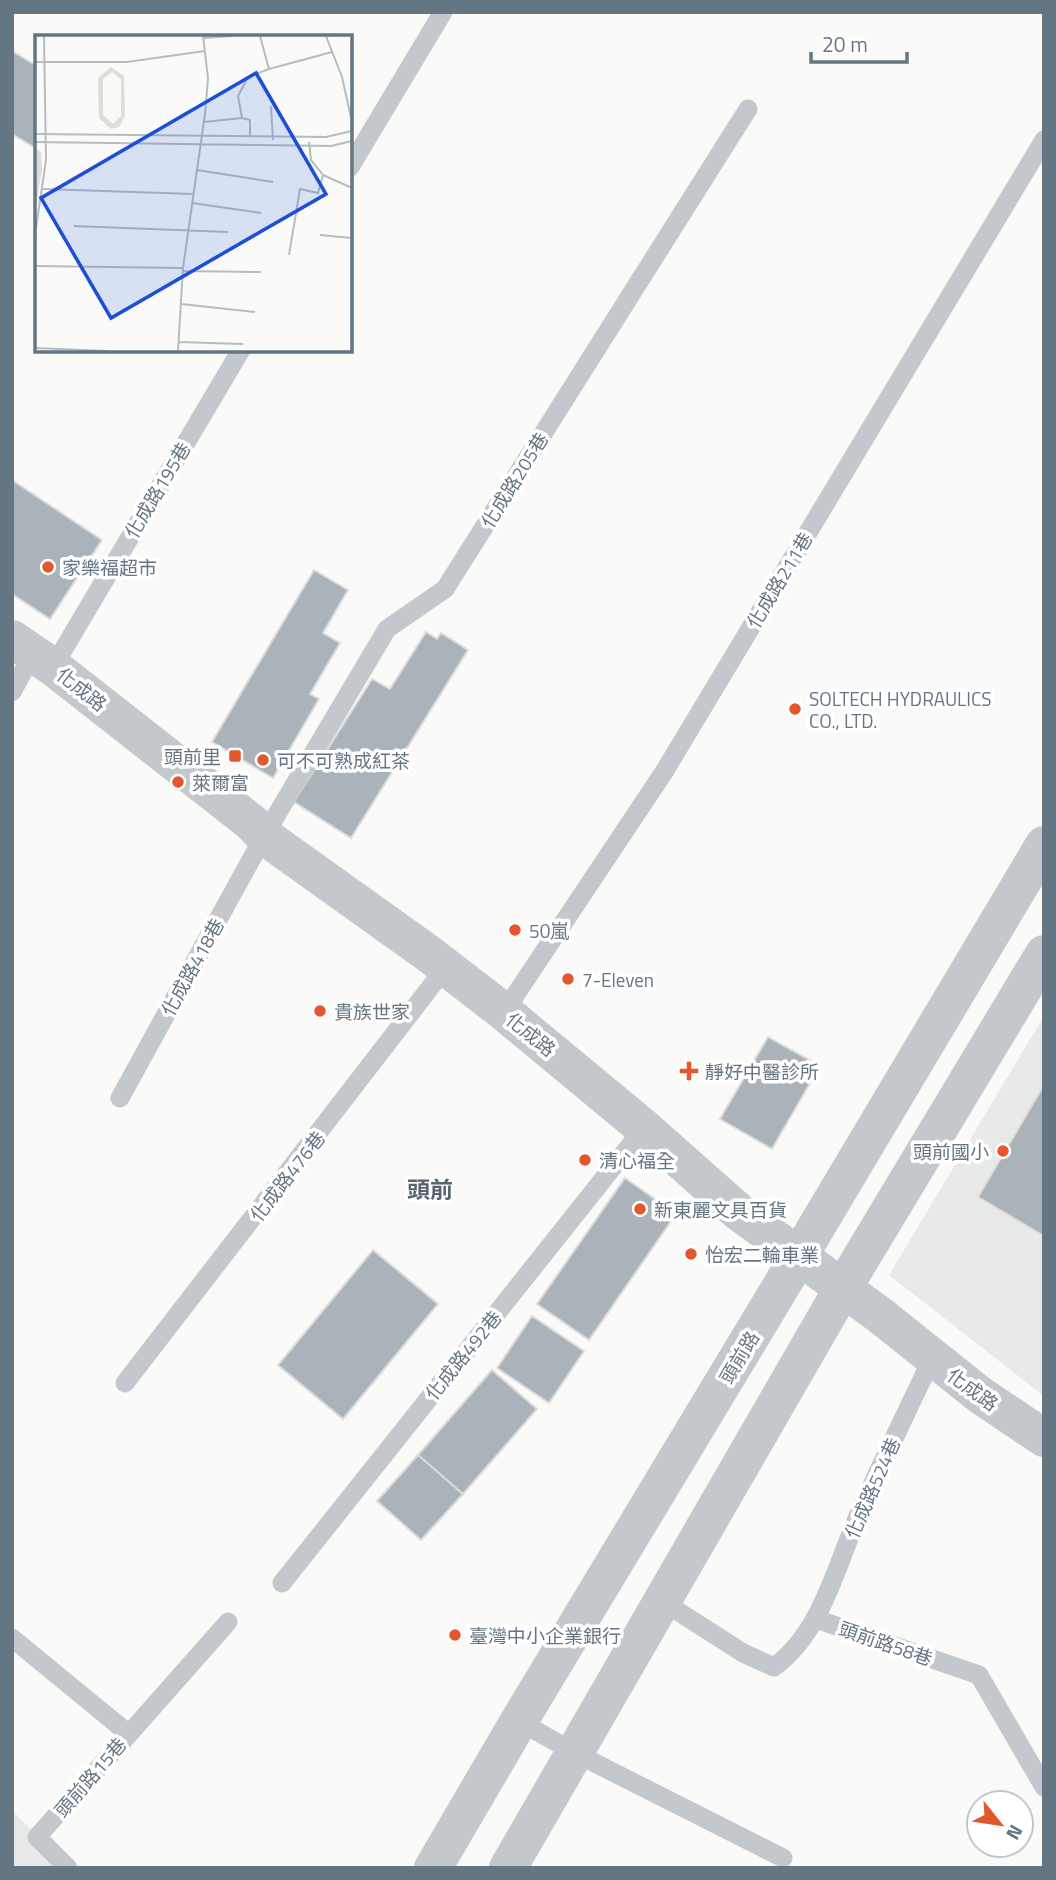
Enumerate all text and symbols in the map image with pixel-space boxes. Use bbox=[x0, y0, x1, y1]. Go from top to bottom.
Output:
scale bar bbox=[811, 21, 907, 65]
text: 20 m bbox=[822, 28, 868, 60]
inset map bbox=[35, 35, 352, 352]
street label: 化成路205巷 bbox=[473, 427, 555, 533]
street label: 化成路195巷 bbox=[117, 436, 197, 544]
street label: 化成路211巷 bbox=[739, 526, 819, 634]
place label: 家樂福超市 bbox=[62, 553, 157, 582]
marker: 家樂福超市 bbox=[40, 559, 56, 575]
street label: 化成路 bbox=[51, 660, 113, 718]
place label: SOLTECH HYDRAULICS CO., LTD. bbox=[809, 684, 992, 735]
marker: SOLTECH HYDRAULICS CO., LTD. bbox=[787, 701, 803, 717]
place label: 頭前里 bbox=[164, 742, 221, 771]
place label: 可不可熟成紅茶 bbox=[277, 746, 410, 775]
marker: 頭前里 bbox=[227, 748, 243, 764]
marker: 可不可熟成紅茶 bbox=[255, 752, 271, 768]
place label: 萊爾富 bbox=[192, 768, 249, 797]
marker: 萊爾富 bbox=[170, 774, 186, 790]
street label: 化成路418巷 bbox=[153, 913, 231, 1021]
place label: 50嵐 bbox=[529, 916, 569, 945]
marker: 50嵐 bbox=[507, 922, 523, 938]
place label: 7-Eleven bbox=[582, 965, 654, 994]
marker: 7-Eleven bbox=[560, 971, 576, 987]
place label: 貴族世家 bbox=[334, 997, 410, 1026]
marker: 貴族世家 bbox=[312, 1003, 328, 1019]
street label: 化成路 bbox=[500, 1005, 562, 1063]
place label: 靜好中醫診所 bbox=[705, 1057, 819, 1086]
marker: 靜好中醫診所 bbox=[679, 1061, 699, 1081]
street label: 化成路476巷 bbox=[242, 1125, 332, 1227]
place label: 頭前國小 bbox=[913, 1137, 989, 1166]
marker: 頭前國小 bbox=[995, 1143, 1011, 1159]
place label: 清心福全 bbox=[599, 1146, 675, 1175]
marker: 清心福全 bbox=[577, 1152, 593, 1168]
district label: 頭前 bbox=[407, 1172, 453, 1207]
place label: 新東麗文具百貨 bbox=[654, 1195, 787, 1224]
marker: 新東麗文具百貨 bbox=[632, 1201, 648, 1217]
place label: 怡宏二輪車業 bbox=[705, 1240, 819, 1269]
marker: 怡宏二輪車業 bbox=[683, 1246, 699, 1262]
street label: 化成路492巷 bbox=[418, 1304, 508, 1406]
street label: 頭前路 bbox=[712, 1325, 766, 1389]
street label: 化成路 bbox=[941, 1361, 1005, 1417]
street label: 化成路524巷 bbox=[837, 1433, 907, 1543]
street label: 頭前路58巷 bbox=[835, 1613, 937, 1673]
place label: 臺灣中小企業銀行 bbox=[469, 1621, 621, 1650]
marker: 臺灣中小企業銀行 bbox=[447, 1627, 463, 1643]
street label: 頭前路15巷 bbox=[47, 1731, 133, 1823]
north arrow bbox=[965, 1789, 1035, 1859]
text: N bbox=[999, 1820, 1031, 1846]

